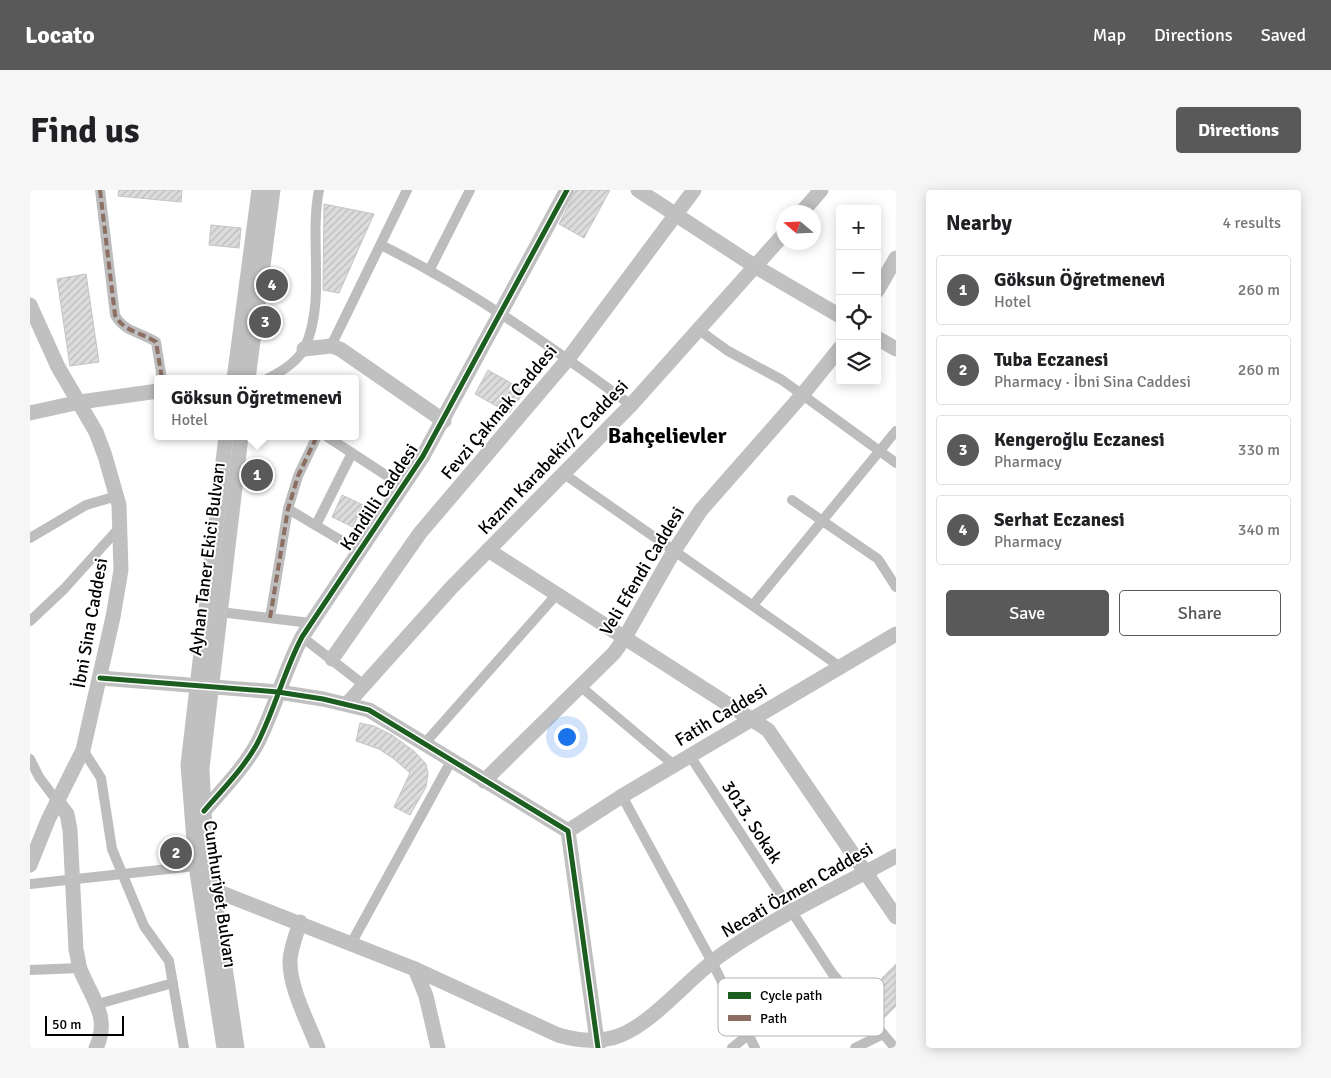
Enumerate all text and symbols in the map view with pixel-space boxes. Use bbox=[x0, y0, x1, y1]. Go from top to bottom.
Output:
text: Locato bbox=[25, 20, 95, 50]
text: Map bbox=[1093, 24, 1126, 46]
text: Directions bbox=[1154, 24, 1233, 46]
text: Saved bbox=[1261, 24, 1306, 46]
button: Directions bbox=[1176, 107, 1301, 153]
text: Find us bbox=[30, 109, 140, 152]
north arrow bbox=[776, 205, 821, 250]
map controls bbox=[836, 205, 881, 385]
button: + bbox=[836, 205, 881, 250]
text: Nearby bbox=[946, 210, 1012, 236]
text: 4 results bbox=[1222, 213, 1281, 233]
button: − bbox=[836, 250, 881, 295]
pin: 4 bbox=[256, 266, 288, 304]
text: Göksun Öğretmenevi bbox=[994, 268, 1165, 292]
text: 1 bbox=[959, 280, 967, 300]
text: 260 m bbox=[1238, 280, 1280, 300]
text: Hotel bbox=[994, 292, 1031, 312]
button: locate bbox=[836, 295, 881, 340]
pin: 3 bbox=[249, 303, 281, 341]
street label: Fevzi Çakmak Caddesi bbox=[436, 340, 562, 484]
button: layers bbox=[836, 340, 881, 385]
text: Tuba Eczanesi bbox=[994, 348, 1109, 372]
text: 2 bbox=[959, 360, 967, 380]
text: 260 m bbox=[1238, 360, 1280, 380]
text: Pharmacy · İbni Sina Caddesi bbox=[994, 372, 1191, 392]
popup bbox=[154, 375, 359, 440]
street label: Kazım Karabekir/2 Caddesi bbox=[473, 375, 633, 539]
text: Göksun Öğretmenevi bbox=[171, 386, 342, 410]
text: Hotel bbox=[171, 410, 208, 430]
district label: Bahçelievler bbox=[608, 422, 727, 449]
text: Kengeroğlu Eczanesi bbox=[994, 428, 1165, 452]
street label: Kandilli Caddesi bbox=[335, 440, 423, 554]
text: 3 bbox=[959, 440, 967, 460]
text: 330 m bbox=[1238, 440, 1280, 460]
text: Pharmacy bbox=[994, 452, 1062, 472]
pin: 1 bbox=[241, 456, 273, 494]
street label: Ayhan Taner Ekici Bulvarı bbox=[184, 461, 230, 657]
street label: Veli Efendi Caddesi bbox=[595, 503, 689, 639]
text: Serhat Eczanesi bbox=[994, 508, 1125, 532]
text: 4 bbox=[959, 520, 967, 540]
text: 340 m bbox=[1238, 520, 1280, 540]
text: Pharmacy bbox=[994, 532, 1062, 552]
street label: İbni Sina Caddesi bbox=[68, 556, 112, 690]
button: Save bbox=[946, 590, 1109, 636]
button: Share bbox=[1119, 590, 1281, 636]
street label: Fatih Caddesi bbox=[671, 679, 771, 751]
your location bbox=[554, 724, 580, 750]
street label: 3013. Sokak bbox=[717, 777, 787, 867]
street label: Cumhuriyet Bulvarı bbox=[199, 819, 241, 969]
pin: 2 bbox=[160, 834, 192, 872]
street label: Necati Özmen Caddesi bbox=[717, 838, 877, 942]
legend bbox=[718, 978, 884, 1036]
text: Cycle path bbox=[760, 987, 822, 1004]
text: Path bbox=[760, 1010, 787, 1027]
scale bar bbox=[45, 1013, 124, 1036]
text: 50 m bbox=[52, 1016, 81, 1033]

